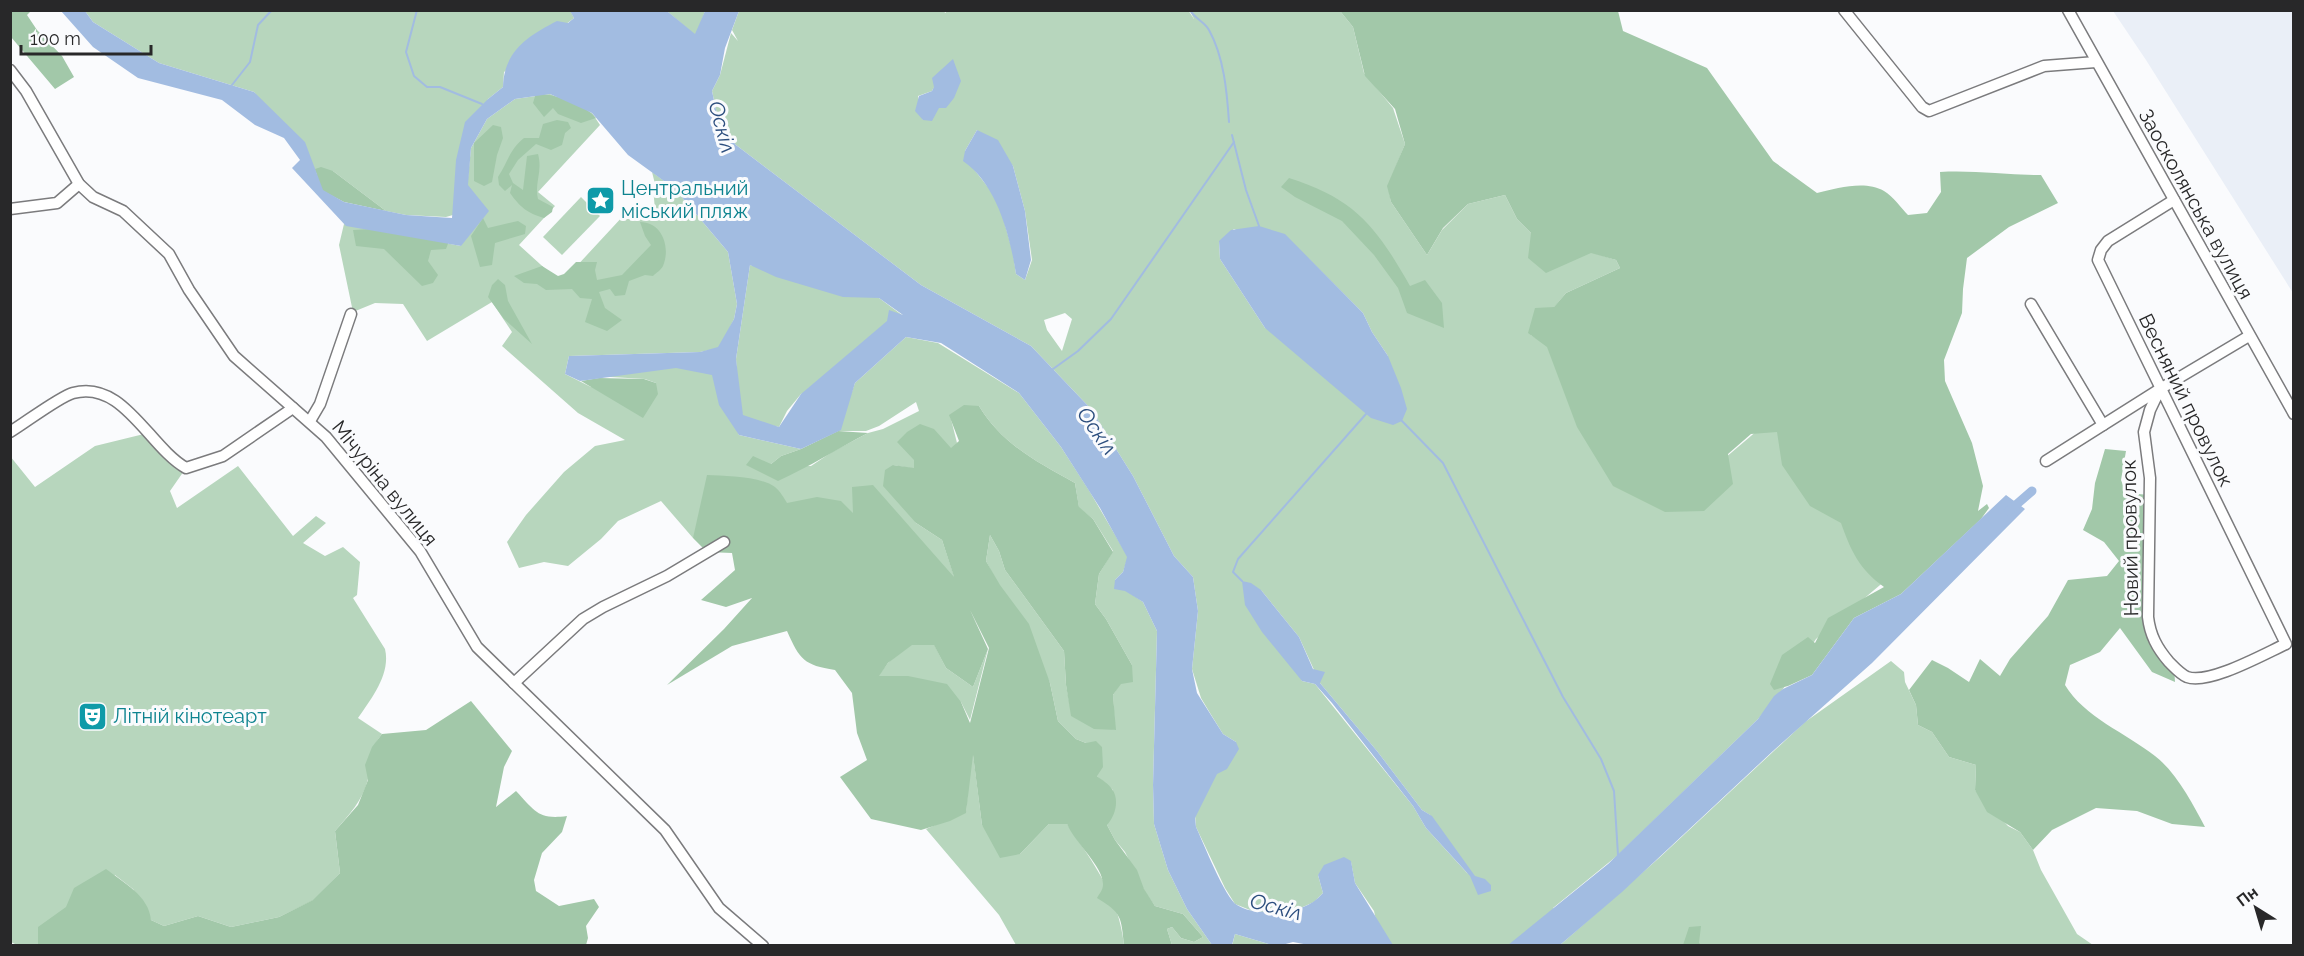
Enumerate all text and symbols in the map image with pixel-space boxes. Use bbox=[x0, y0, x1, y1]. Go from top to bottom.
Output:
scale bar bbox=[21, 18, 152, 56]
text: 100 m bbox=[30, 28, 81, 49]
water label: Оскіл bbox=[704, 98, 741, 156]
street label: Заосколянська вулиця bbox=[2134, 105, 2258, 303]
place label: Центральний міський пляж bbox=[621, 176, 748, 223]
place icon: Центральний міський пляж bbox=[584, 184, 616, 216]
street label: Весняний провулок bbox=[2134, 310, 2238, 490]
water label: Оскіл bbox=[1072, 402, 1123, 460]
street label: Мічуріна вулиця bbox=[327, 416, 443, 550]
street label: Новий провулок bbox=[2117, 459, 2143, 617]
theatre icon: Літній кінотеарт bbox=[76, 700, 108, 732]
place label: Літній кінотеарт bbox=[113, 704, 267, 728]
north arrow bbox=[2226, 878, 2286, 938]
text: Пн bbox=[2233, 882, 2261, 910]
water label: Оскіл bbox=[1247, 888, 1305, 925]

